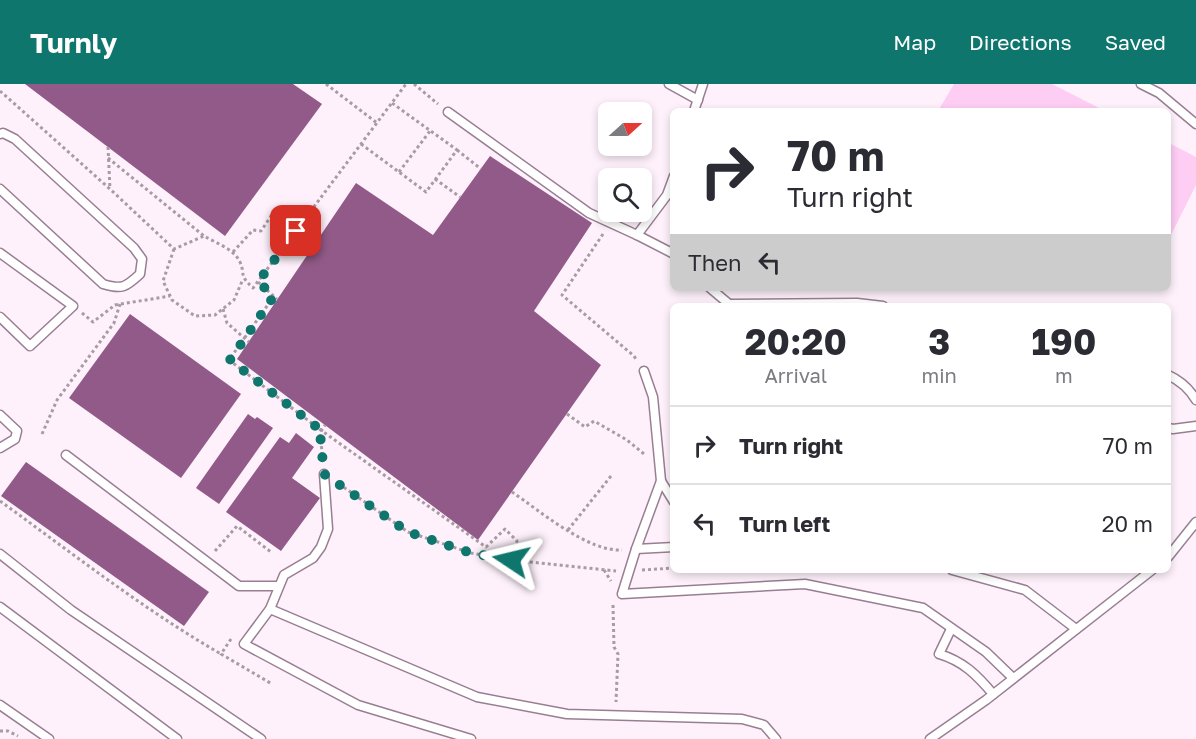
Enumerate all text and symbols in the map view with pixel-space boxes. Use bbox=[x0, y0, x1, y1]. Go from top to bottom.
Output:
text: Turnly bbox=[30, 26, 117, 59]
text: Map bbox=[893, 29, 936, 55]
text: Directions bbox=[969, 29, 1072, 55]
text: Saved bbox=[1105, 29, 1166, 55]
north arrow bbox=[598, 102, 652, 156]
map controls bbox=[598, 102, 652, 222]
text: 70 m bbox=[787, 130, 884, 180]
icon: right bbox=[688, 132, 766, 210]
button: search bbox=[598, 168, 652, 222]
text: Turn right bbox=[787, 181, 913, 213]
pin bbox=[270, 205, 321, 256]
icon: arrive bbox=[279, 214, 312, 247]
icon: left bbox=[753, 246, 786, 279]
text: Then bbox=[688, 249, 741, 276]
text: 20:20 bbox=[745, 320, 847, 363]
text: 3 bbox=[928, 320, 950, 363]
text: 190 bbox=[1032, 320, 1096, 363]
text: Arrival bbox=[764, 363, 827, 387]
text: min bbox=[922, 363, 957, 387]
text: m bbox=[1055, 363, 1073, 387]
icon: right bbox=[688, 429, 721, 462]
text: Turn right bbox=[739, 432, 843, 459]
text: 70 m bbox=[1103, 432, 1153, 459]
icon: left bbox=[688, 507, 721, 540]
text: Turn left bbox=[739, 510, 830, 537]
text: 20 m bbox=[1102, 510, 1153, 537]
position arrow bbox=[479, 528, 543, 592]

